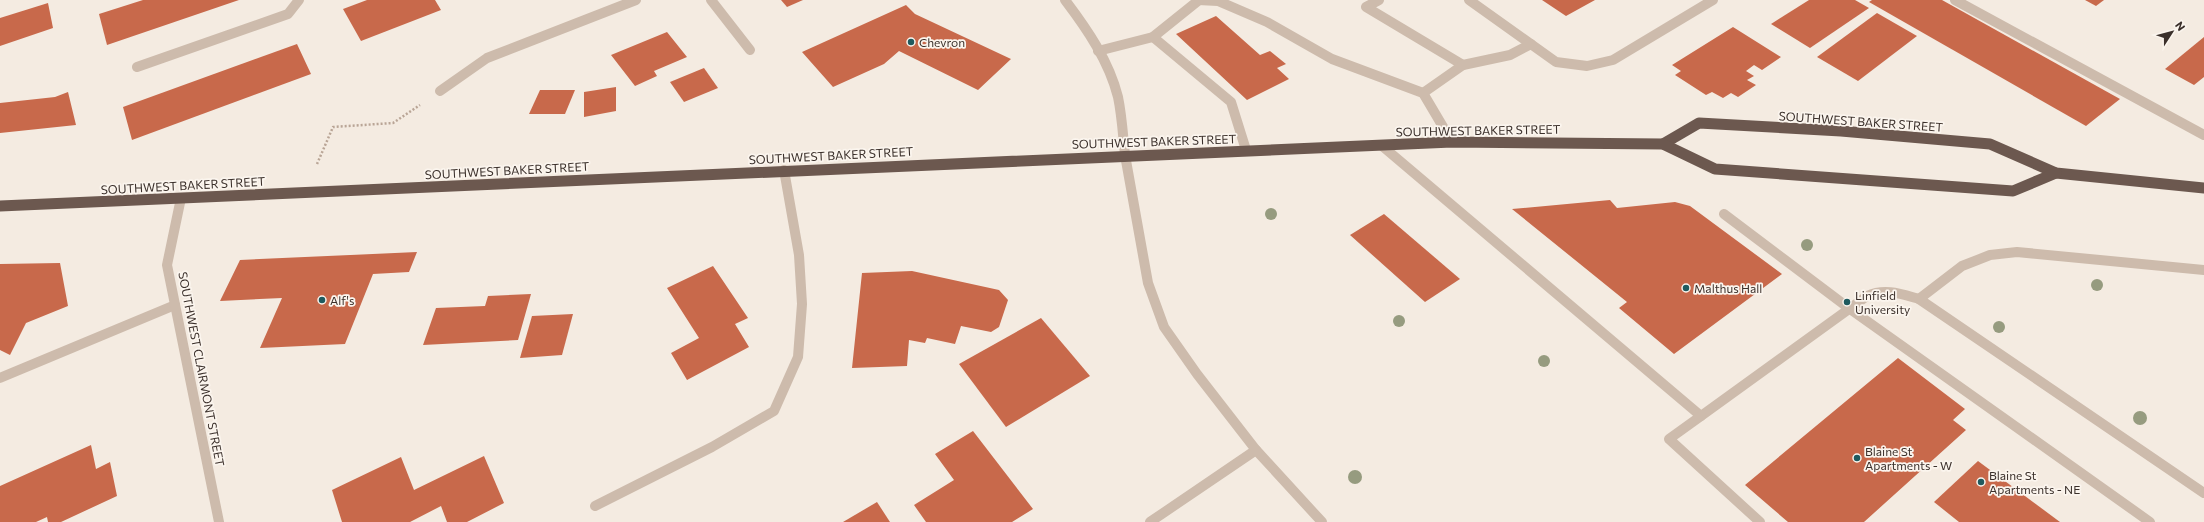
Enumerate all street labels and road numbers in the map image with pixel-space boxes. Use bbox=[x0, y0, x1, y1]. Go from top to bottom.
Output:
street label: SOUTHWEST BAKER STREET bbox=[1778, 108, 1944, 134]
street label: SOUTHWEST BAKER STREET bbox=[1396, 122, 1561, 138]
street label: SOUTHWEST BAKER STREET bbox=[1072, 131, 1237, 151]
street label: SOUTHWEST BAKER STREET bbox=[748, 144, 914, 166]
street label: SOUTHWEST BAKER STREET bbox=[424, 159, 590, 181]
street label: SOUTHWEST BAKER STREET bbox=[100, 174, 266, 196]
street label: SOUTHWEST CLAIRMONT STREET bbox=[176, 270, 228, 468]

